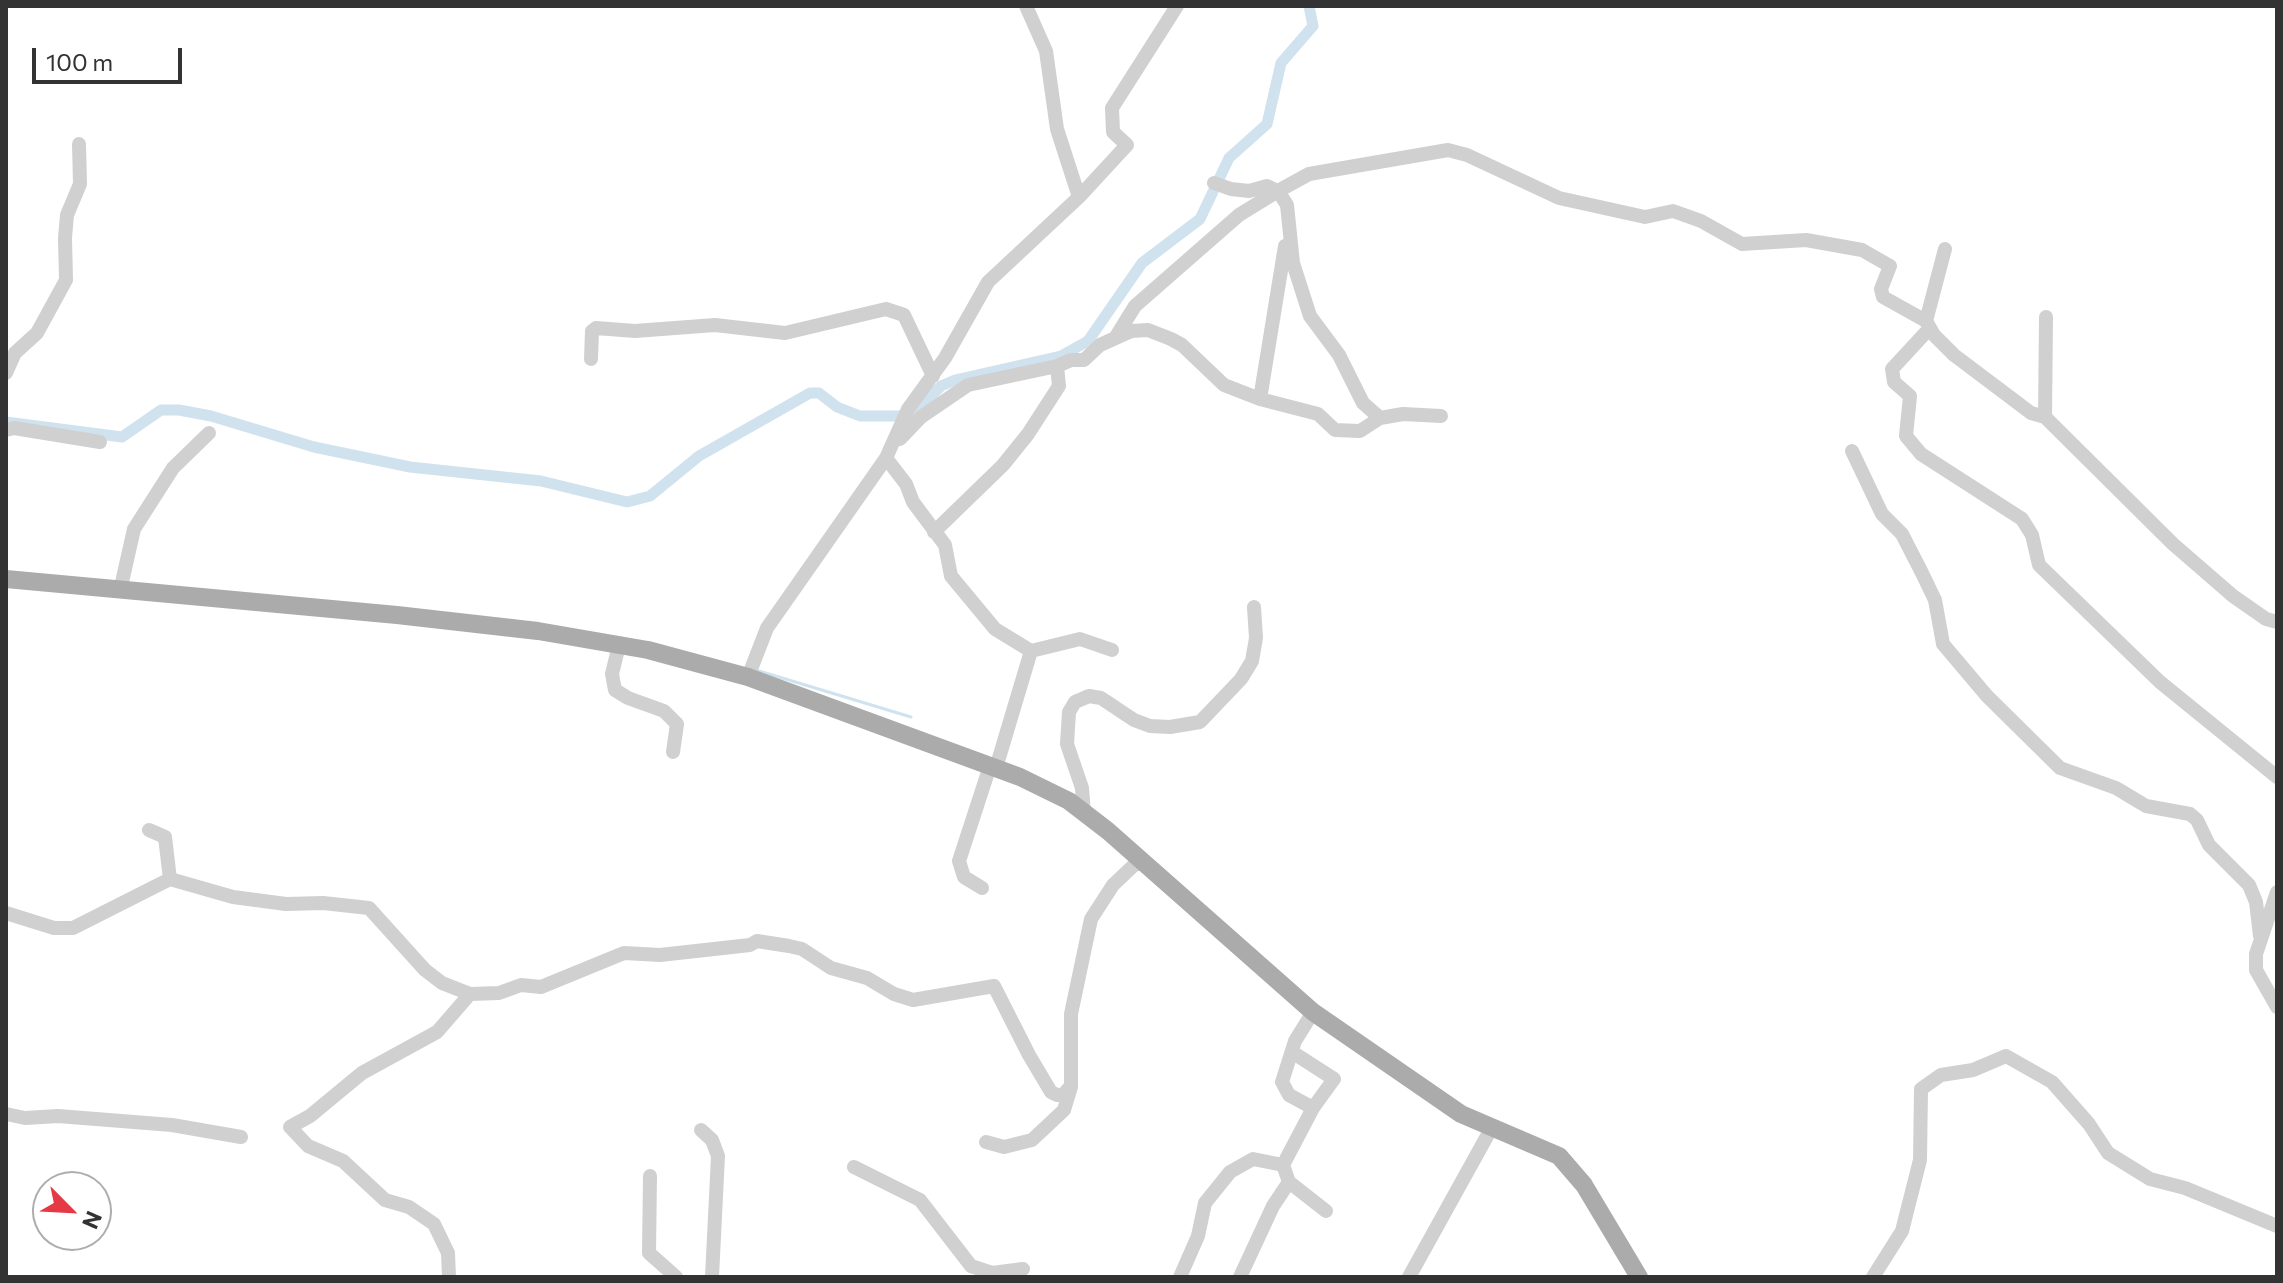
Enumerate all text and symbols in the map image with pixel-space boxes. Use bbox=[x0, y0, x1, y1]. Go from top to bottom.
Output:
scale bar bbox=[36, 32, 186, 82]
text: 100 m bbox=[46, 47, 113, 76]
north arrow bbox=[32, 1171, 112, 1251]
text: N bbox=[77, 1207, 108, 1233]

